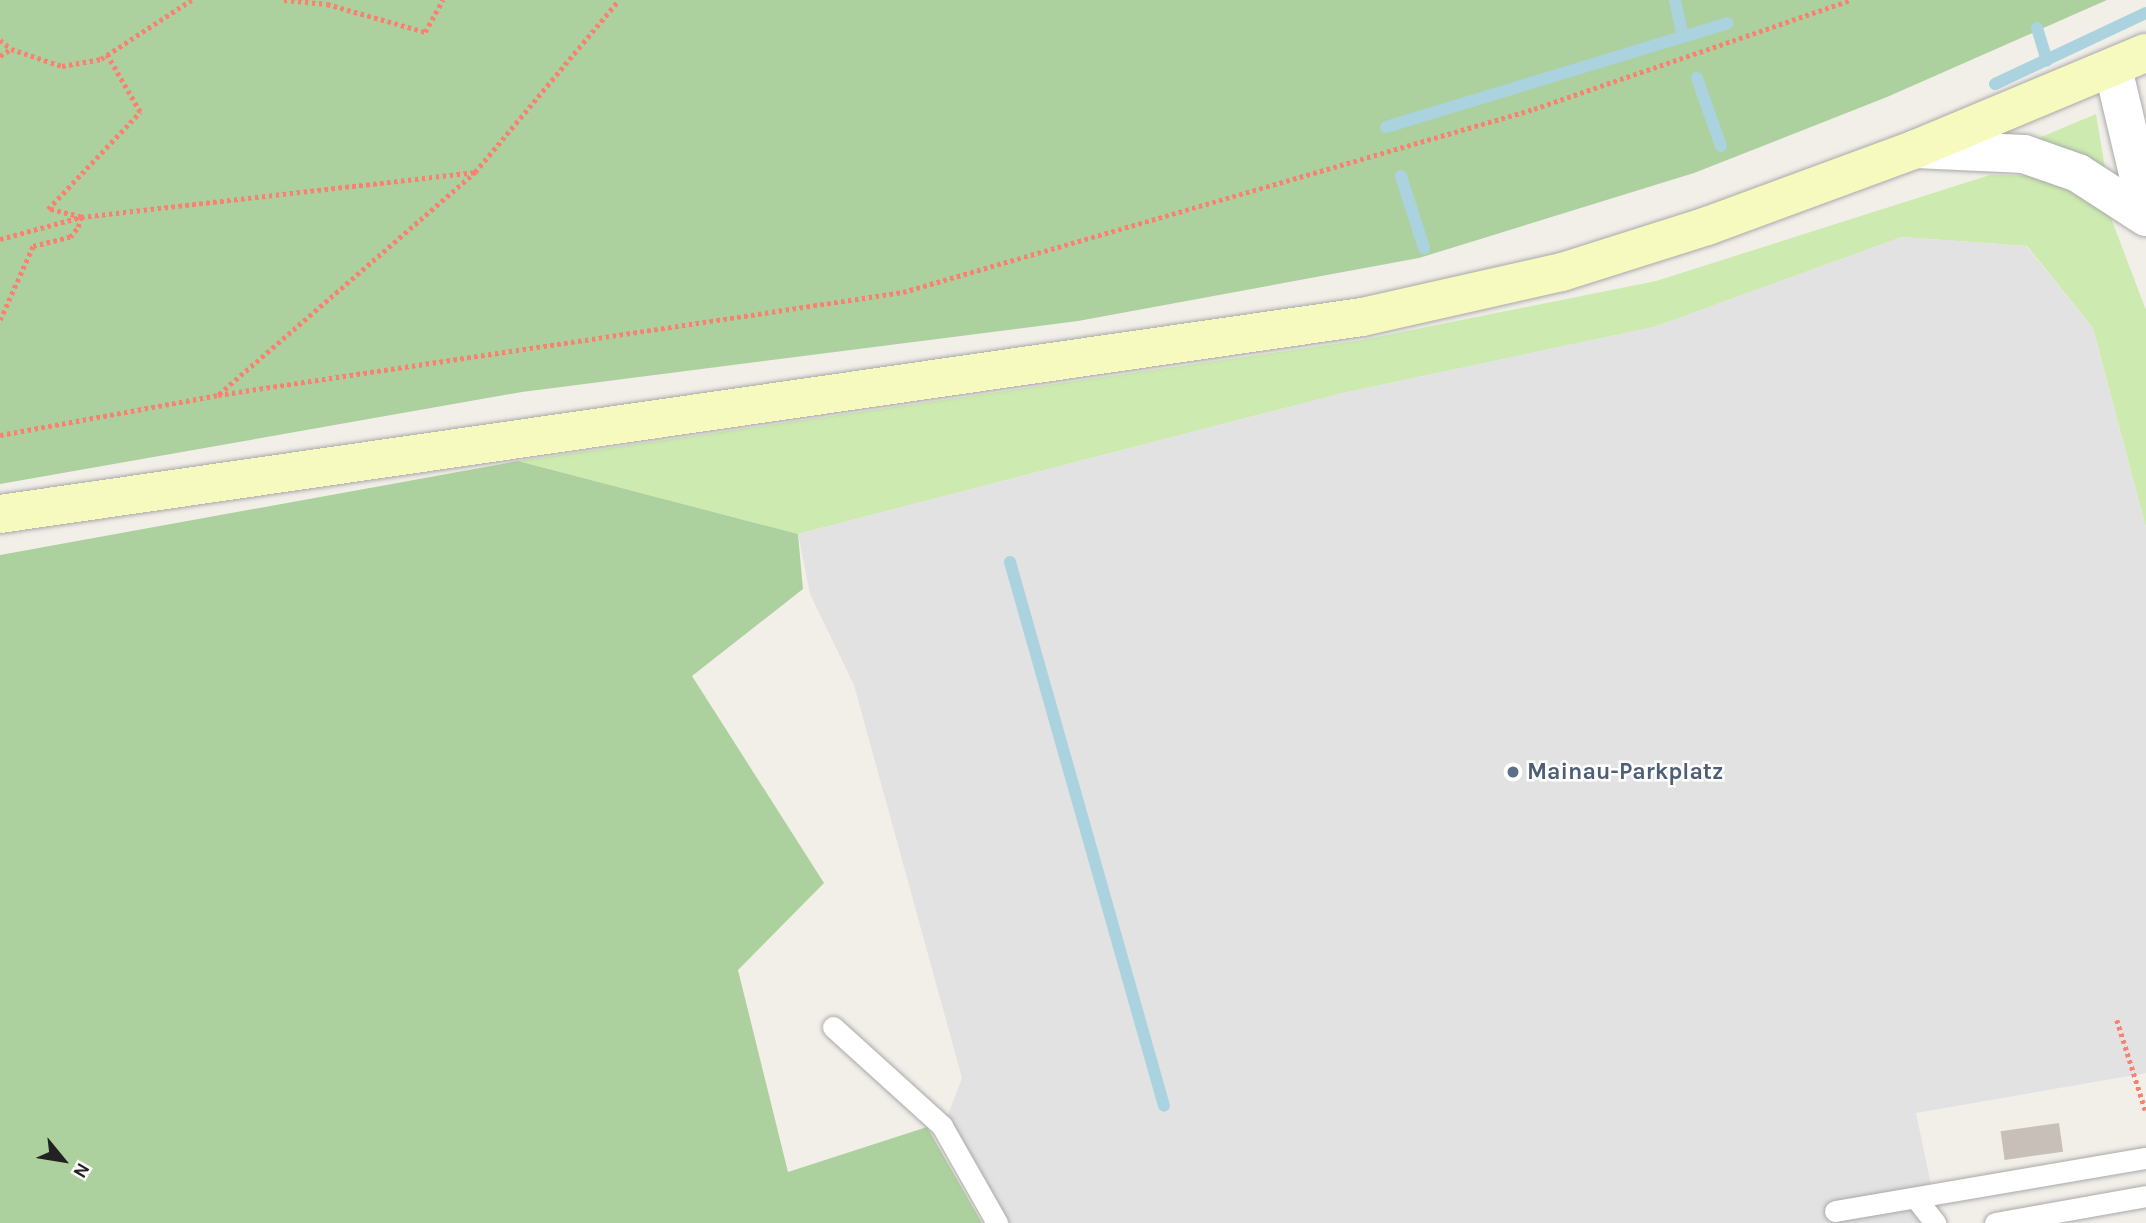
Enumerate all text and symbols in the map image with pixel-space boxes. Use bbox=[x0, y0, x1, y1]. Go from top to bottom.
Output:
place label: Mainau-Parkplatz bbox=[1527, 758, 1723, 786]
marker: Mainau-Parkplatz bbox=[1505, 764, 1521, 780]
north arrow bbox=[28, 1125, 98, 1195]
text: N bbox=[68, 1159, 94, 1182]

